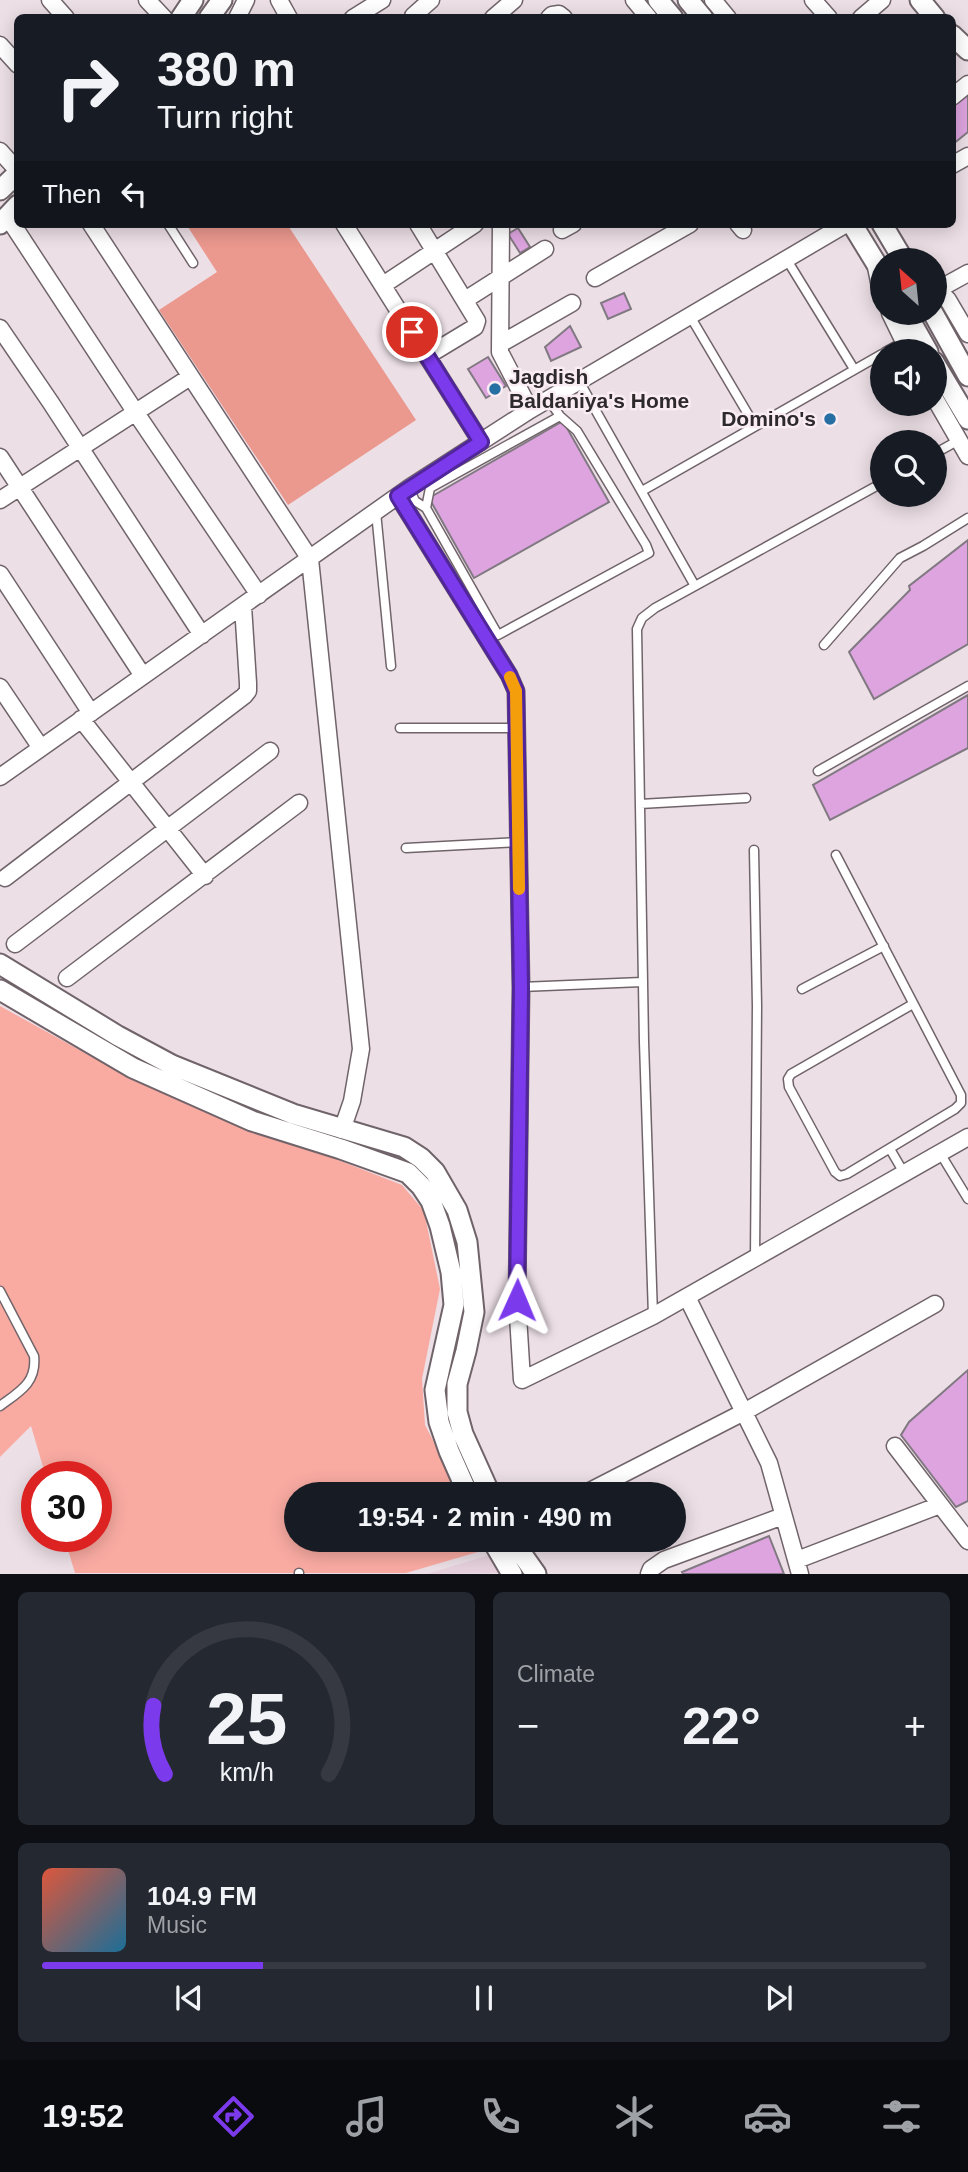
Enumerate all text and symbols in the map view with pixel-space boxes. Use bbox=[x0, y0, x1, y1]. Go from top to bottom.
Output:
icon: right bbox=[42, 42, 133, 133]
text: 380 m bbox=[157, 42, 296, 96]
text: Turn right bbox=[157, 99, 293, 135]
icon: left bbox=[115, 175, 153, 213]
text: Then bbox=[42, 179, 101, 209]
north arrow bbox=[870, 248, 947, 326]
map controls bbox=[870, 248, 947, 507]
pin bbox=[382, 302, 442, 362]
icon: arrive bbox=[393, 313, 431, 351]
button: sound bbox=[870, 339, 947, 416]
place label: Jagdish Baldaniya's Home bbox=[509, 365, 689, 412]
marker: Jagdish Baldaniya's Home bbox=[487, 381, 503, 397]
place label: Domino's bbox=[721, 407, 816, 430]
marker: Domino's bbox=[822, 411, 838, 427]
button: search bbox=[870, 430, 947, 507]
position arrow bbox=[480, 1263, 554, 1337]
speed limit sign: 30 bbox=[21, 1461, 112, 1552]
text: 19:54 · 2 min · 490 m bbox=[358, 1502, 612, 1532]
text: Climate bbox=[517, 1661, 595, 1687]
text: 25 bbox=[206, 1679, 287, 1760]
text: 22° bbox=[682, 1697, 761, 1755]
text: − bbox=[517, 1705, 539, 1747]
text: + bbox=[904, 1705, 926, 1747]
text: km/h bbox=[219, 1758, 274, 1786]
text: 104.9 FM bbox=[147, 1881, 257, 1911]
text: Music bbox=[147, 1912, 207, 1938]
icon: previous bbox=[170, 1979, 208, 2017]
icon: pause bbox=[465, 1979, 503, 2017]
icon: next bbox=[760, 1979, 798, 2017]
icon: directions bbox=[209, 2092, 258, 2141]
icon: music bbox=[342, 2092, 391, 2141]
icon: phone bbox=[476, 2092, 525, 2141]
icon: climate bbox=[610, 2092, 659, 2141]
icon: car bbox=[743, 2092, 792, 2141]
icon: filters bbox=[877, 2092, 926, 2141]
text: 19:52 bbox=[42, 2098, 124, 2134]

